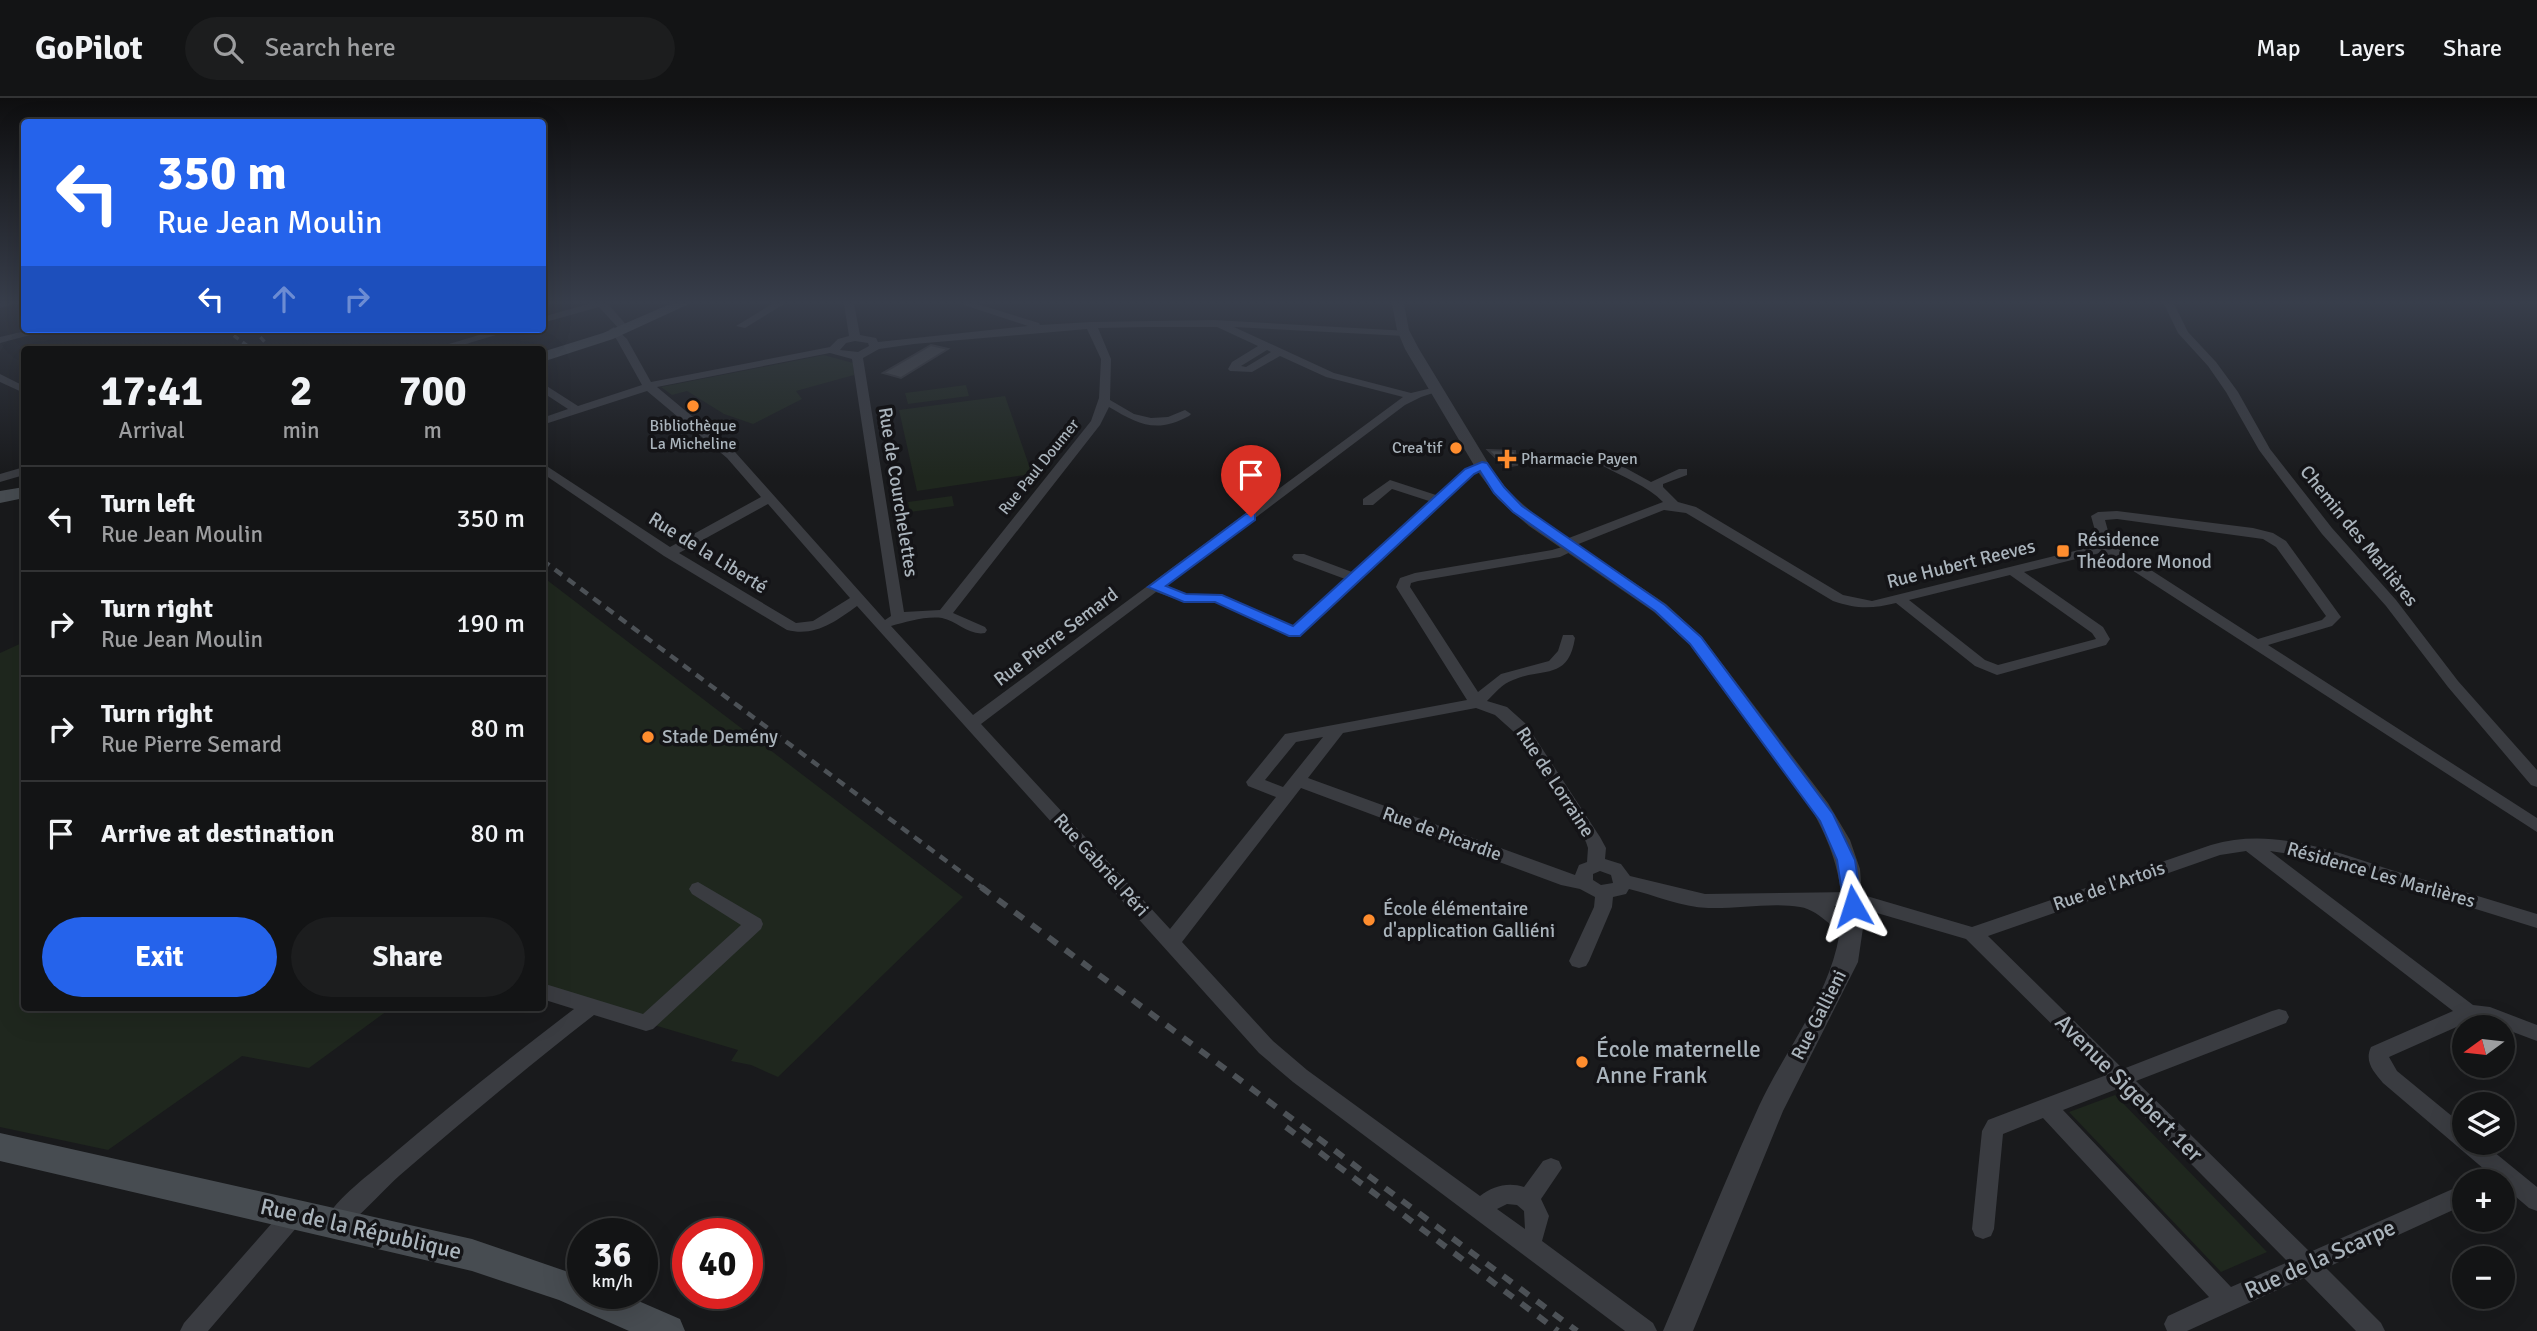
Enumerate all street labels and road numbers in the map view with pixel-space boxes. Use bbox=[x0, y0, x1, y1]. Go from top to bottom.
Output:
street label: Rue de Courchelettes bbox=[873, 405, 923, 579]
street label: Rue Paul Doumer bbox=[994, 415, 1084, 519]
street label: Chemin des Marlières bbox=[2295, 461, 2423, 611]
street label: Rue de la Liberté bbox=[644, 507, 772, 599]
street label: Rue Hubert Reeves bbox=[1884, 534, 2038, 594]
street label: Rue Pierre Semard bbox=[989, 582, 1123, 692]
street label: Rue de Lorraine bbox=[1510, 722, 1600, 842]
street label: Rue de Picardie bbox=[1379, 801, 1505, 867]
street label: Rue Gabriel Péri bbox=[1048, 808, 1154, 922]
street label: Résidence Les Marlières bbox=[2284, 837, 2478, 913]
street label: Rue de l'Artois bbox=[2050, 856, 2168, 916]
street label: Rue Gallieni bbox=[1786, 966, 1852, 1064]
street label: Avenue Sigebert 1er bbox=[2049, 1008, 2210, 1169]
street label: Rue de la République bbox=[258, 1192, 464, 1266]
street label: Rue de la Scarpe bbox=[2240, 1213, 2400, 1305]

